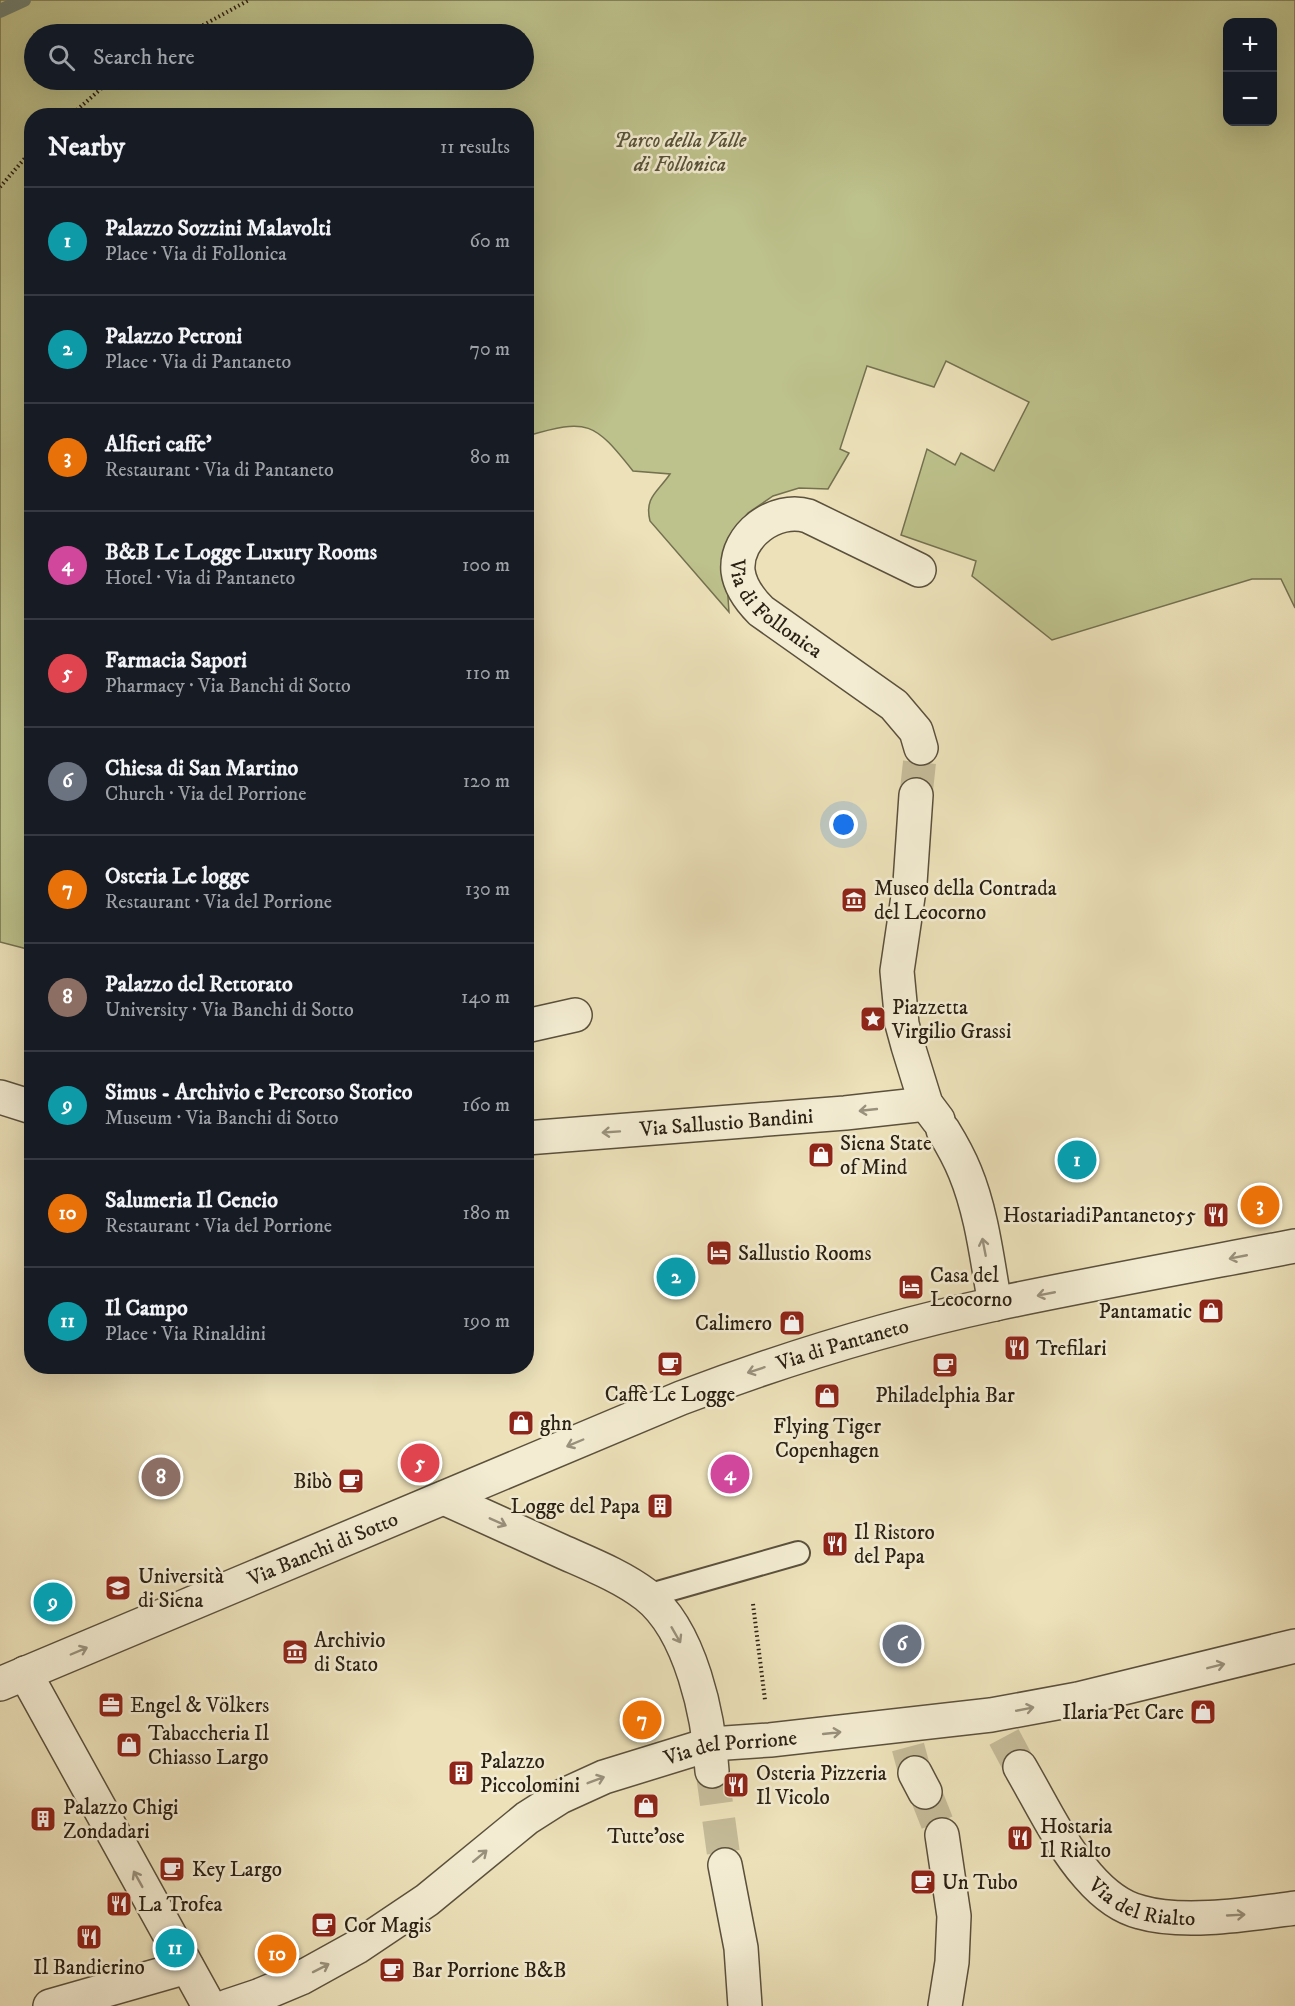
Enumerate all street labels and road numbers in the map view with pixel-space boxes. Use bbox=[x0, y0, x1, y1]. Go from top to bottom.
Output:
street label: Via di Follonica bbox=[724, 557, 827, 664]
street label: Via Sallustio Bandini bbox=[638, 1104, 814, 1143]
street label: Via di Pantaneto bbox=[772, 1313, 912, 1377]
street label: Via Banchi di Sotto bbox=[243, 1506, 402, 1593]
street label: Via del Porrione bbox=[660, 1725, 799, 1772]
street label: Via del Rialto bbox=[1082, 1872, 1195, 1932]

